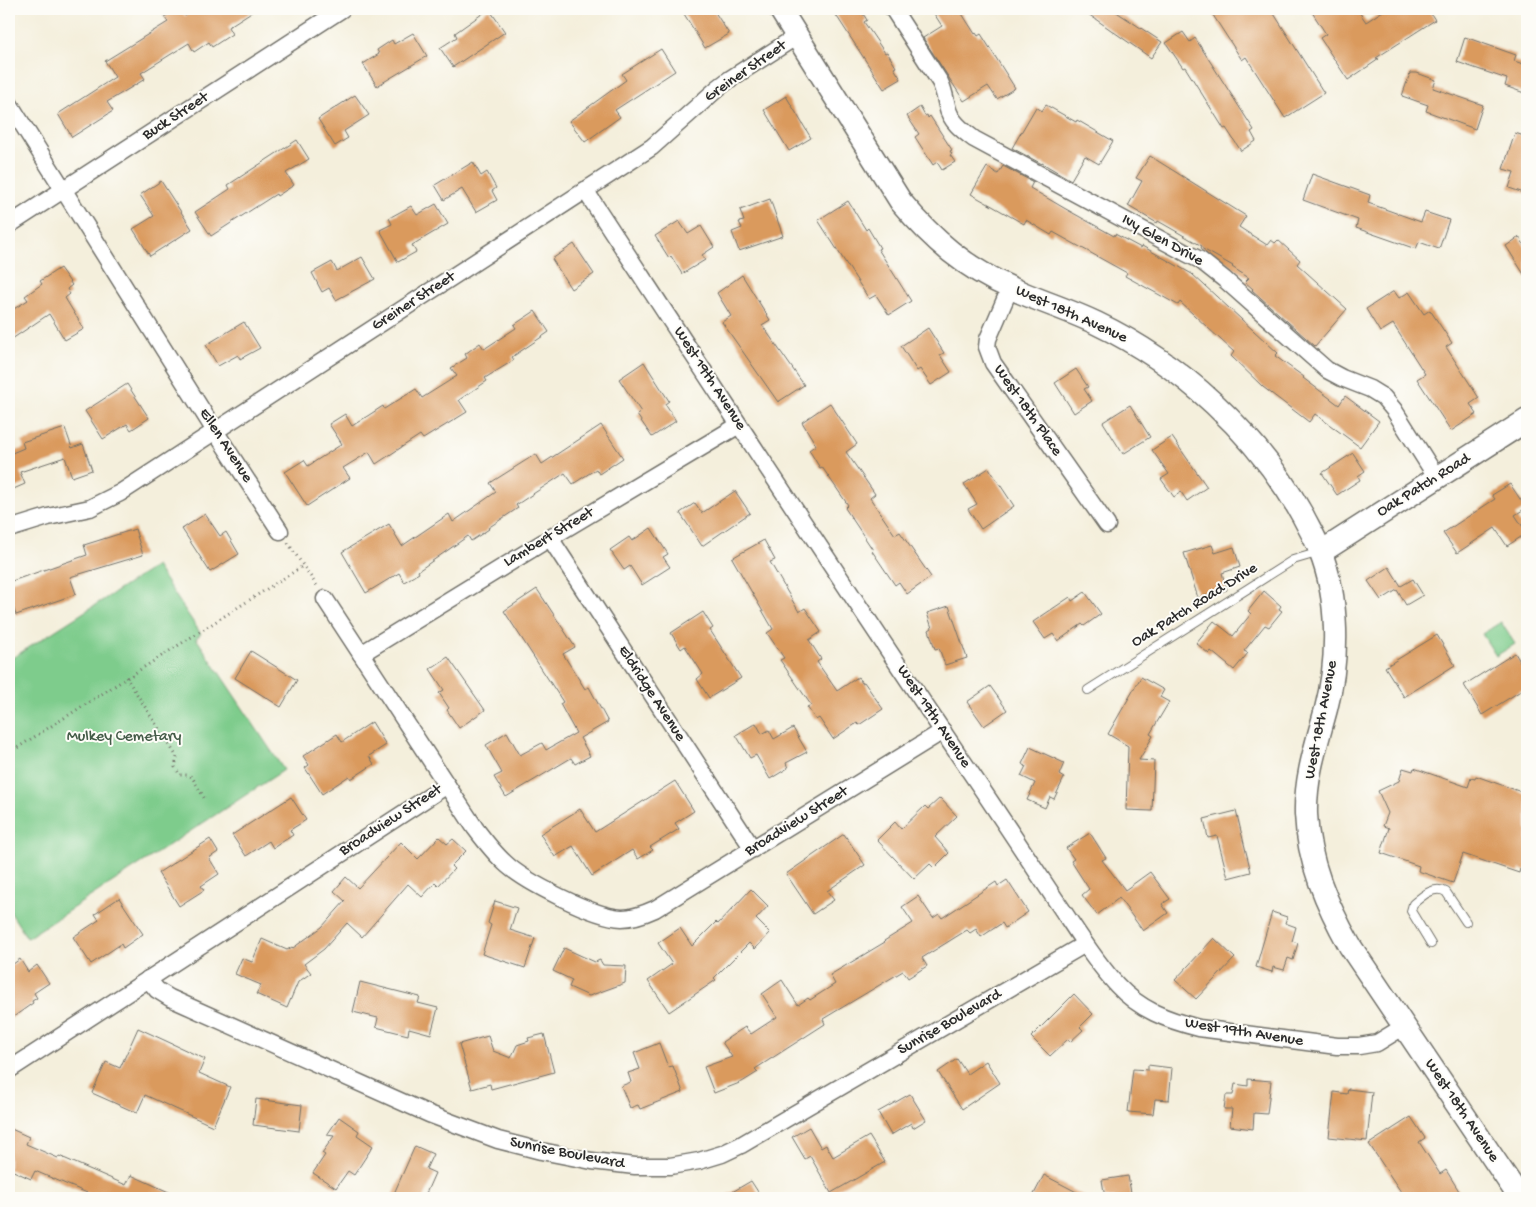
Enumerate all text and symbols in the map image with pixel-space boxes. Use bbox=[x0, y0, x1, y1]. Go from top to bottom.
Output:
street label: Greiner Street bbox=[701, 36, 792, 107]
street label: Buck Street bbox=[139, 88, 214, 146]
street label: Ivy Glen Drive bbox=[1118, 211, 1207, 272]
street label: Greiner Street bbox=[369, 267, 460, 336]
street label: West 18th Avenue bbox=[1012, 282, 1131, 348]
street label: West 19th Avenue bbox=[668, 324, 750, 435]
street label: West 18th Place bbox=[988, 362, 1066, 461]
street label: Ellen Avenue bbox=[194, 405, 256, 487]
street label: Oak Patch Road bbox=[1374, 449, 1476, 522]
street label: Lambert Street bbox=[501, 503, 599, 572]
street label: Oak Patch Road Drive bbox=[1128, 559, 1262, 653]
street label: Eldridge Avenue bbox=[613, 642, 690, 746]
street label: West 18th Avenue bbox=[1301, 658, 1343, 781]
street label: West 19th Avenue bbox=[892, 662, 975, 772]
park label: Mulkey Cemetary bbox=[67, 728, 181, 747]
street label: Broadview Street bbox=[335, 780, 447, 862]
street label: Broadview Street bbox=[741, 782, 853, 862]
street label: Sunrise Boulevard bbox=[895, 985, 1007, 1060]
street label: West 19th Avenue bbox=[1183, 1014, 1305, 1052]
street label: West 18th Avenue bbox=[1419, 1056, 1503, 1167]
street label: Sunrise Boulevard bbox=[508, 1134, 628, 1175]

